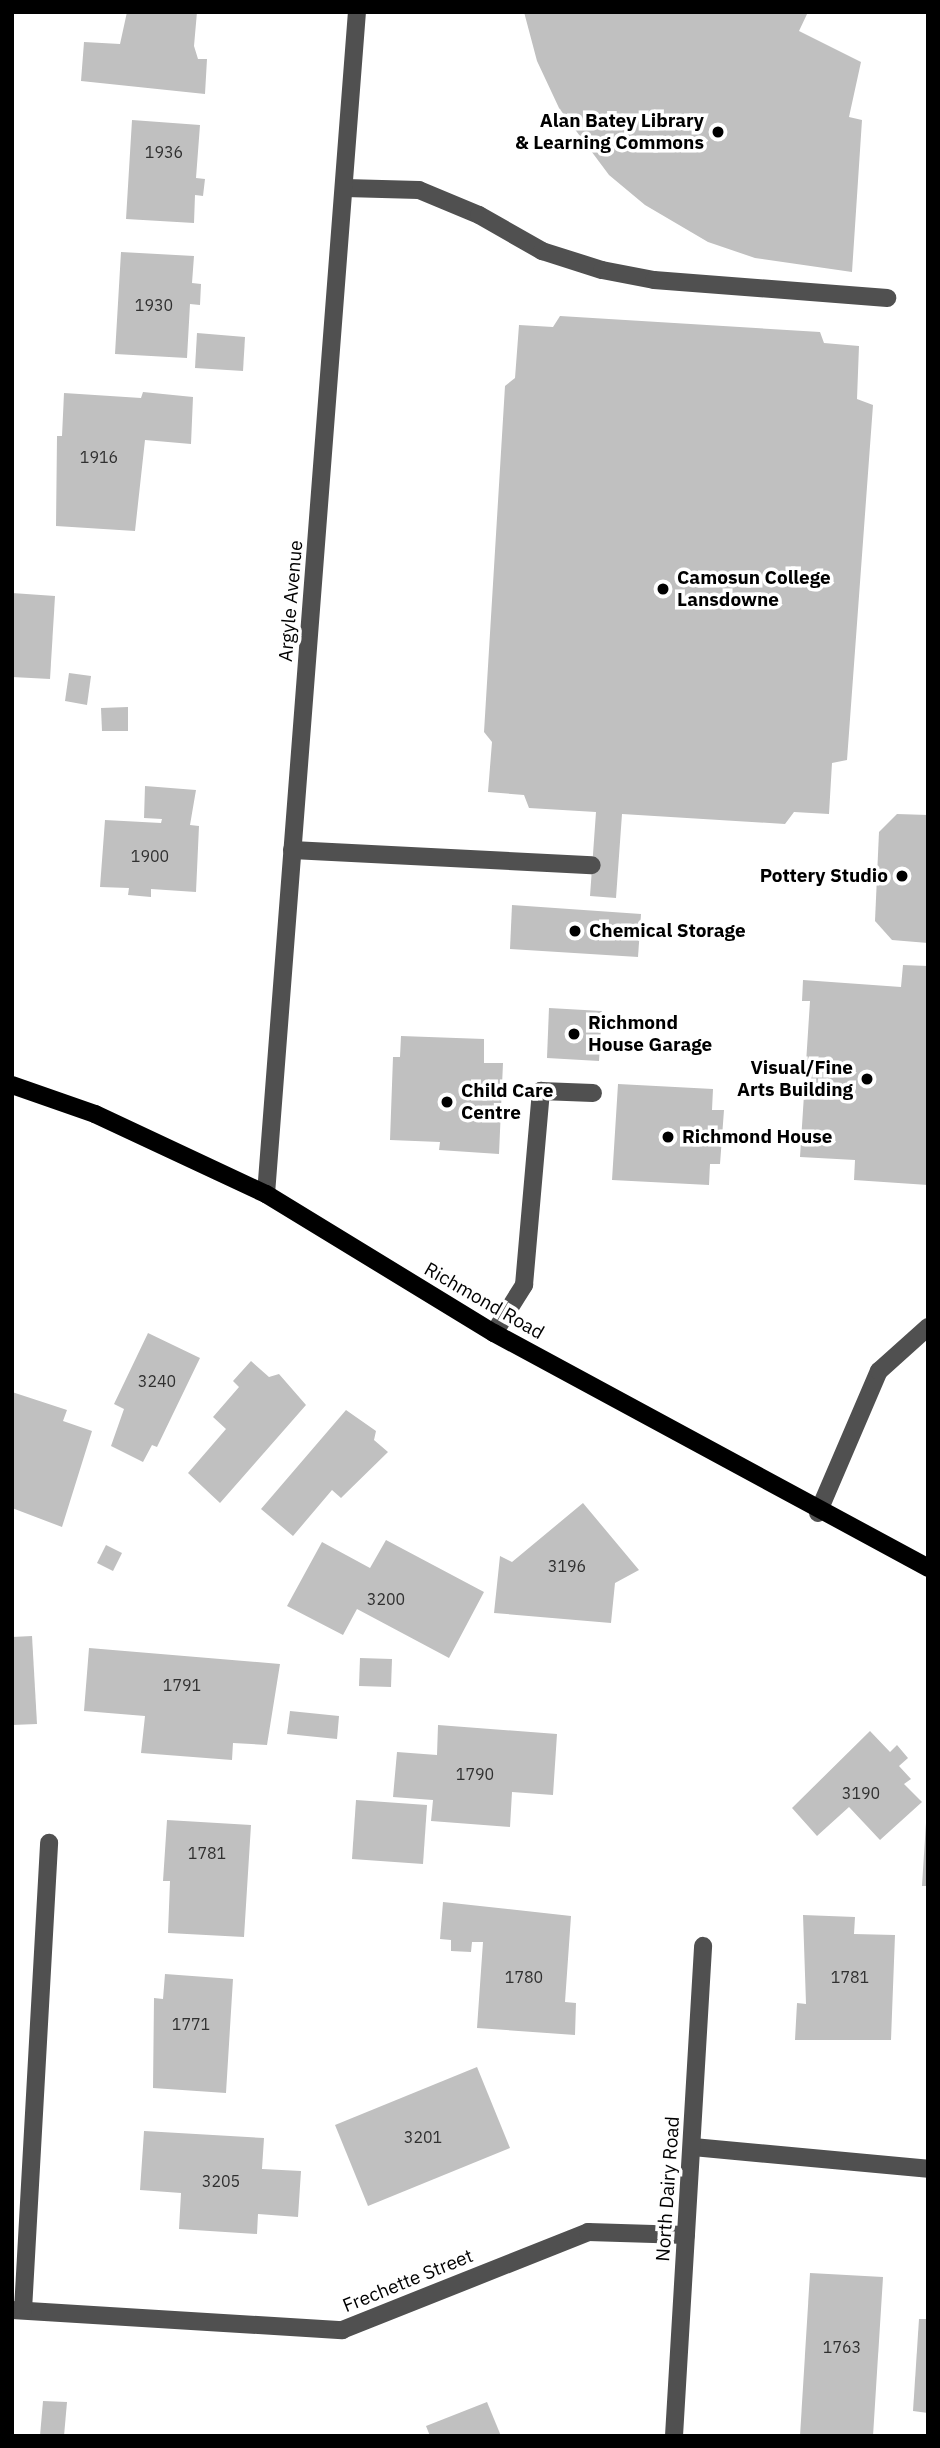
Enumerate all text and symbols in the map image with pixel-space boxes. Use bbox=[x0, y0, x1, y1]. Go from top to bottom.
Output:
place label: Alan Batey Library & Learning Commons bbox=[515, 110, 704, 154]
marker: Alan Batey Library & Learning Commons bbox=[710, 124, 726, 140]
house number: 1936 bbox=[145, 142, 183, 162]
house number: 1930 bbox=[135, 295, 173, 315]
house number: 1916 bbox=[80, 447, 118, 467]
street label: Argyle Avenue bbox=[274, 539, 308, 663]
place label: Camosun College Lansdowne bbox=[677, 567, 831, 611]
marker: Camosun College Lansdowne bbox=[655, 581, 671, 597]
house number: 1900 bbox=[131, 846, 169, 866]
place label: Pottery Studio bbox=[760, 865, 888, 887]
marker: Pottery Studio bbox=[894, 868, 910, 884]
place label: Chemical Storage bbox=[589, 920, 746, 942]
marker: Chemical Storage bbox=[567, 923, 583, 939]
place label: Richmond House Garage bbox=[588, 1012, 712, 1056]
marker: Richmond House Garage bbox=[566, 1026, 582, 1042]
place label: Visual/Fine Arts Building bbox=[737, 1057, 853, 1101]
marker: Visual/Fine Arts Building bbox=[859, 1071, 875, 1087]
place label: Child Care Centre bbox=[461, 1080, 553, 1124]
marker: Child Care Centre bbox=[439, 1094, 455, 1110]
place label: Richmond House bbox=[682, 1126, 832, 1148]
marker: Richmond House bbox=[660, 1129, 676, 1145]
street label: Richmond Road bbox=[420, 1258, 548, 1344]
house number: 3240 bbox=[138, 1371, 176, 1391]
house number: 3196 bbox=[548, 1556, 586, 1576]
house number: 3200 bbox=[367, 1589, 405, 1609]
house number: 1791 bbox=[163, 1675, 201, 1695]
house number: 1790 bbox=[456, 1764, 494, 1784]
house number: 3190 bbox=[842, 1783, 880, 1803]
house number: 1781 bbox=[188, 1843, 226, 1863]
house number: 1780 bbox=[505, 1967, 543, 1987]
house number: 1781 bbox=[831, 1967, 869, 1987]
house number: 1771 bbox=[172, 2014, 210, 2034]
street label: North Dairy Road bbox=[652, 2116, 684, 2262]
house number: 3201 bbox=[404, 2127, 442, 2147]
house number: 3205 bbox=[202, 2171, 240, 2191]
street label: Frechette Street bbox=[340, 2244, 476, 2318]
house number: 1763 bbox=[823, 2337, 861, 2357]

